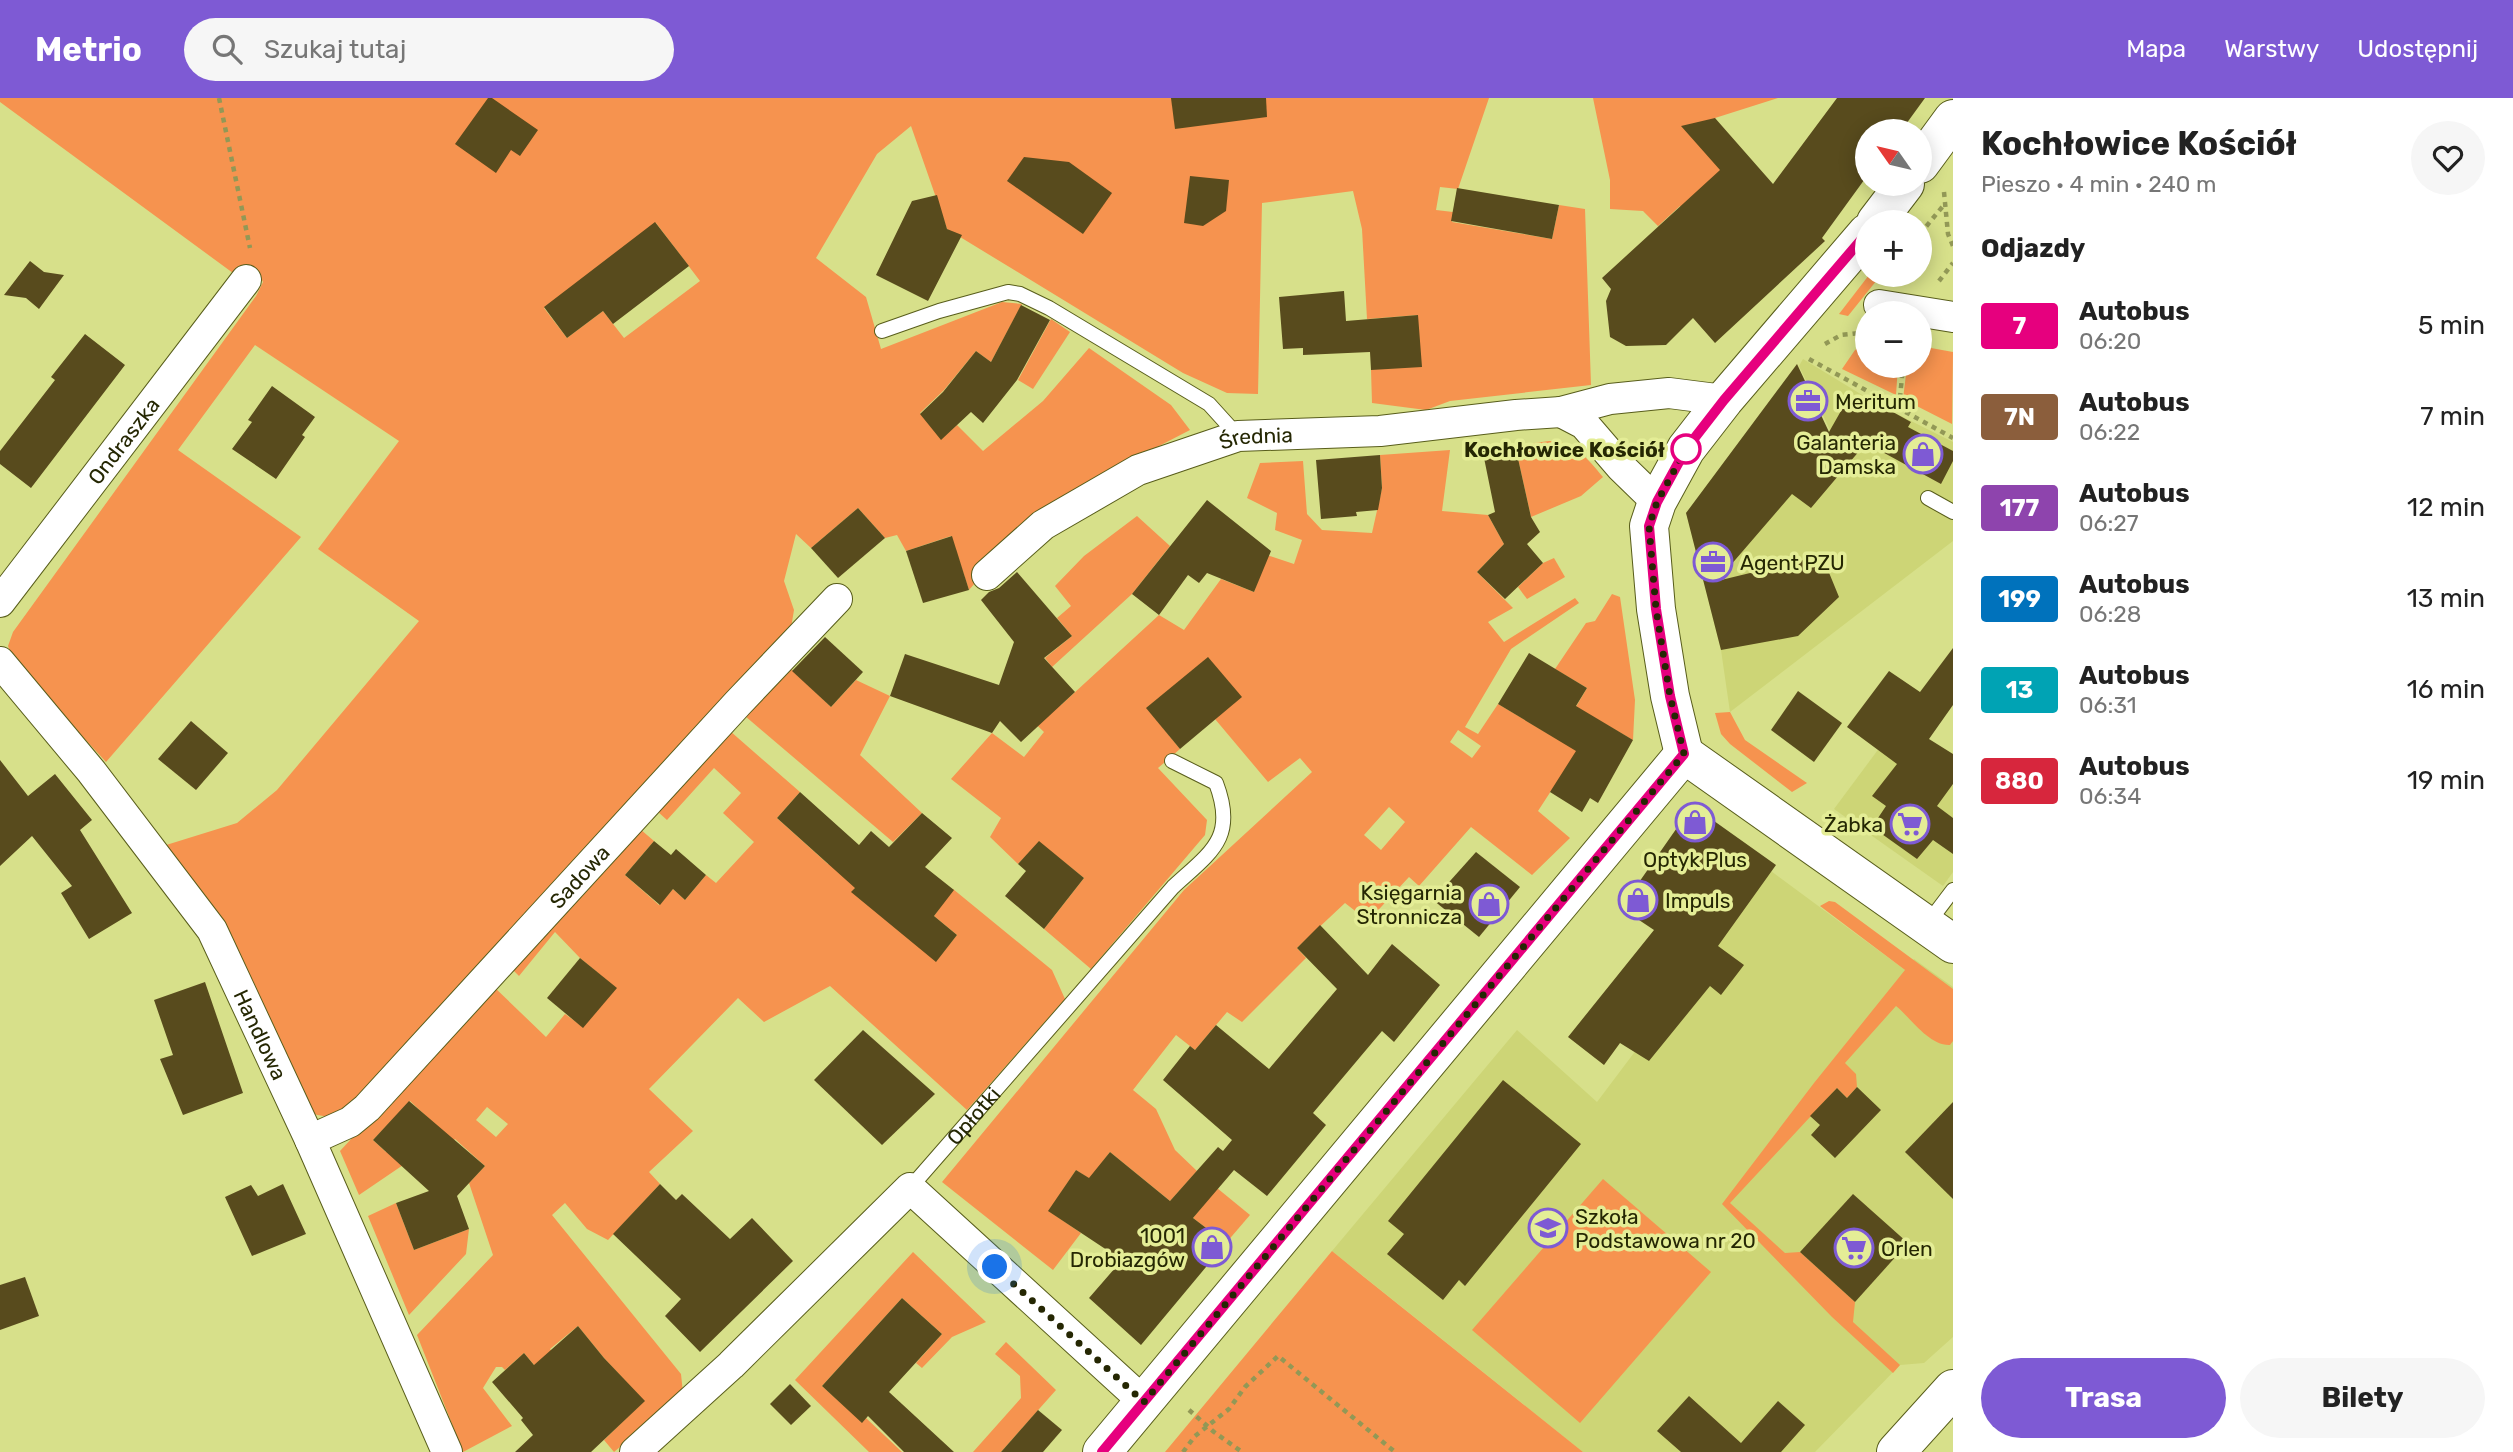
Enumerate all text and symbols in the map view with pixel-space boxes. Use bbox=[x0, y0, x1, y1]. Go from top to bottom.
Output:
search box bbox=[184, 18, 674, 81]
text: Metrio bbox=[35, 30, 142, 69]
icon: search bbox=[208, 30, 246, 68]
text: Szukaj tutaj bbox=[264, 34, 406, 65]
text: Mapa bbox=[2126, 35, 2186, 63]
text: Warstwy bbox=[2224, 35, 2319, 63]
text: Udostępnij bbox=[2357, 35, 2478, 63]
north arrow bbox=[1855, 119, 1932, 196]
map controls bbox=[1855, 119, 1932, 378]
button: heart bbox=[2411, 121, 2485, 195]
text: Kochłowice Kościół bbox=[1981, 124, 2297, 163]
text: Pieszo · 4 min · 240 m bbox=[1981, 170, 2217, 198]
button: + bbox=[1855, 210, 1932, 287]
text: Odjazdy bbox=[1981, 233, 2085, 264]
text: Autobus bbox=[2079, 296, 2190, 327]
button: − bbox=[1855, 301, 1932, 378]
text: 5 min bbox=[2418, 310, 2485, 341]
text: 7 bbox=[2013, 312, 2026, 340]
text: 06:20 bbox=[2079, 327, 2141, 355]
office icon: Meritum bbox=[1787, 380, 1829, 422]
text: Autobus bbox=[2079, 387, 2190, 418]
place label: Meritum bbox=[1835, 389, 1916, 414]
street label: Ondraszka bbox=[82, 392, 164, 489]
text: 7 min bbox=[2420, 401, 2485, 432]
text: 7N bbox=[2004, 403, 2035, 431]
text: 06:22 bbox=[2079, 418, 2140, 446]
street label: Średnia bbox=[1215, 422, 1293, 454]
place label: Galanteria Damska bbox=[1796, 430, 1896, 479]
shop icon: Galanteria Damska bbox=[1902, 433, 1944, 475]
marker: Kochłowice Kościół bbox=[1671, 434, 1701, 464]
place label: Kochłowice Kościół bbox=[1464, 437, 1665, 462]
text: Autobus bbox=[2079, 478, 2190, 509]
text: 12 min bbox=[2407, 492, 2485, 523]
text: 177 bbox=[2000, 494, 2039, 522]
text: 06:27 bbox=[2079, 509, 2139, 537]
office icon: Agent PZU bbox=[1692, 541, 1734, 583]
place label: Agent PZU bbox=[1740, 550, 1845, 575]
text: Autobus bbox=[2079, 569, 2190, 600]
text: 13 min bbox=[2407, 583, 2485, 614]
text: 199 bbox=[1998, 585, 2041, 613]
text: 06:28 bbox=[2079, 600, 2142, 628]
text: Autobus bbox=[2079, 660, 2190, 691]
text: 16 min bbox=[2407, 674, 2485, 705]
text: 13 bbox=[2006, 676, 2033, 704]
text: 06:31 bbox=[2079, 691, 2137, 719]
text: Autobus bbox=[2079, 751, 2190, 782]
text: 19 min bbox=[2407, 765, 2485, 796]
text: 880 bbox=[1995, 767, 2044, 795]
text: 06:34 bbox=[2079, 782, 2141, 810]
shop icon: Optyk Plus bbox=[1674, 801, 1716, 843]
supermarket icon: Żabka bbox=[1889, 803, 1931, 845]
place label: Żabka bbox=[1824, 812, 1883, 837]
street label: Sadowa bbox=[544, 840, 614, 913]
place label: Optyk Plus bbox=[1643, 847, 1747, 872]
shop icon: Impuls bbox=[1617, 879, 1659, 921]
place label: Księgarnia Stronnicza bbox=[1356, 880, 1462, 929]
shop icon: Księgarnia Stronnicza bbox=[1468, 883, 1510, 925]
place label: Impuls bbox=[1665, 888, 1730, 913]
street label: Handlowa bbox=[229, 985, 293, 1084]
street label: Opłotki bbox=[941, 1082, 1005, 1150]
place label: Szkoła Podstawowa nr 20 bbox=[1575, 1204, 1756, 1253]
school or university icon: Szkoła Podstawowa nr 20 bbox=[1527, 1207, 1569, 1249]
place label: 1001 Drobiazgów bbox=[1070, 1223, 1185, 1272]
shop icon: 1001 Drobiazgów bbox=[1191, 1226, 1233, 1268]
supermarket icon: Orlen bbox=[1833, 1227, 1875, 1269]
place label: Orlen bbox=[1881, 1236, 1933, 1261]
your location bbox=[977, 1249, 1012, 1284]
button: Trasa bbox=[1981, 1358, 2226, 1438]
button: Bilety bbox=[2240, 1358, 2485, 1438]

